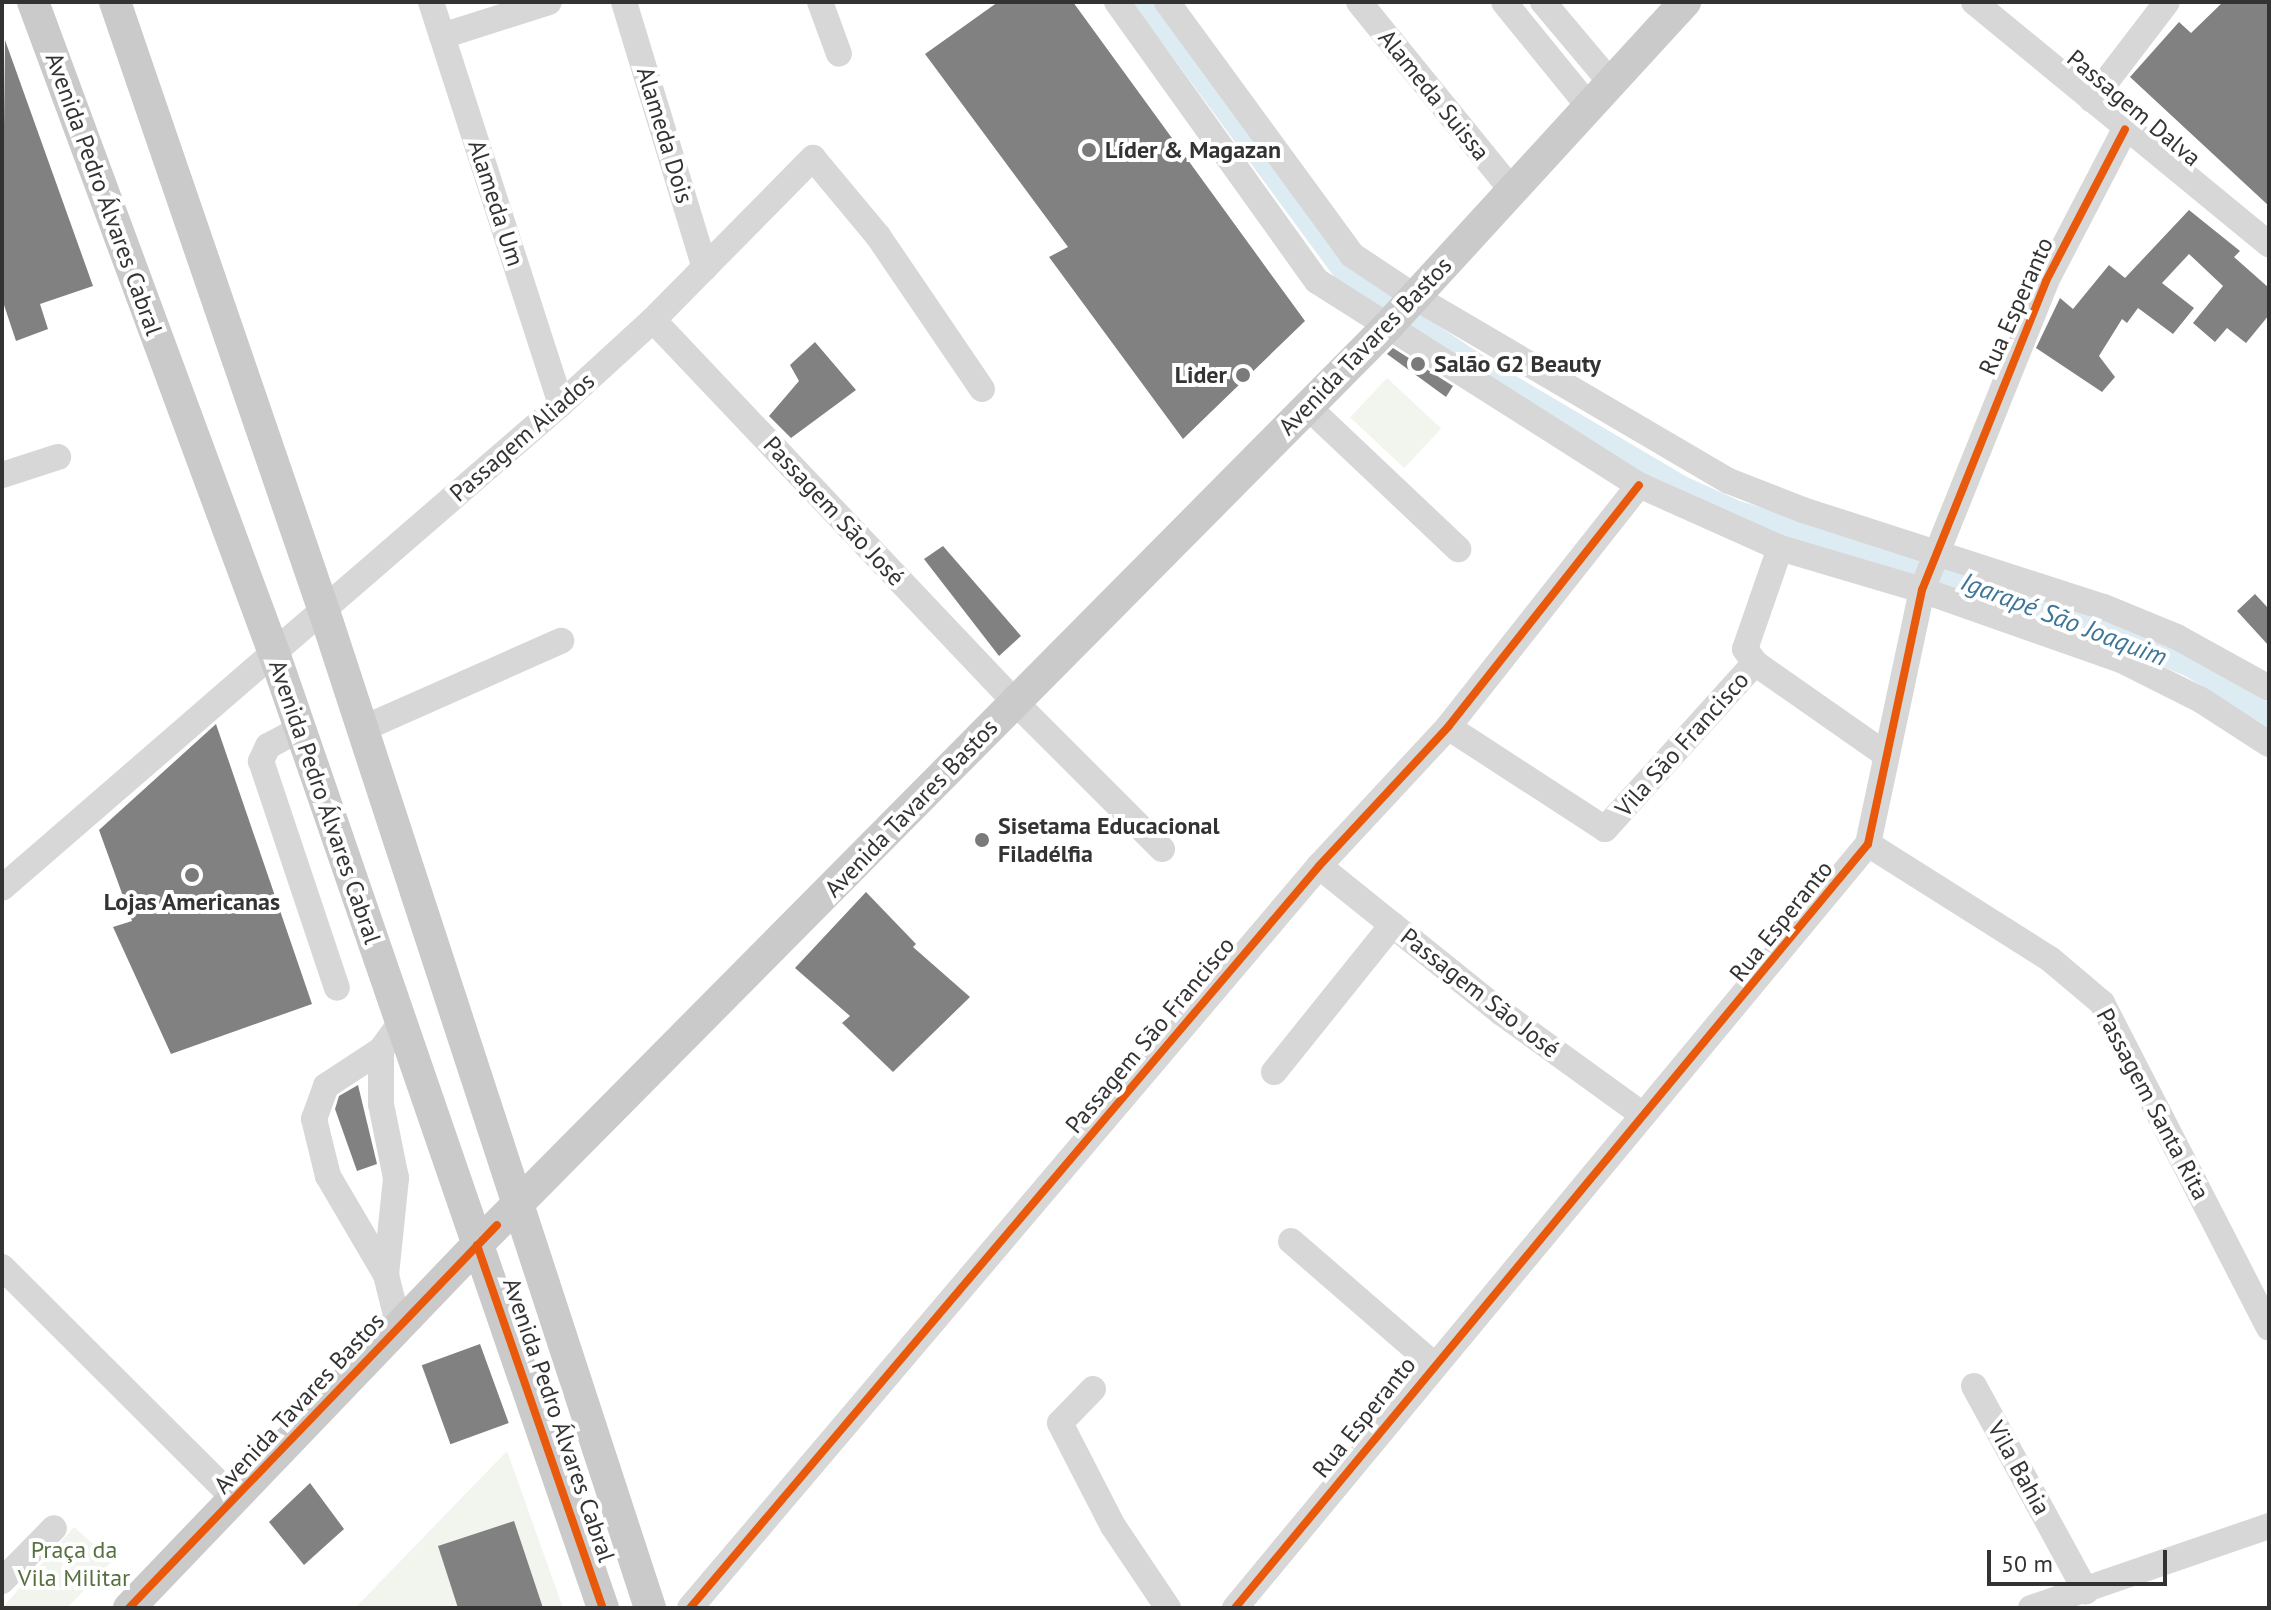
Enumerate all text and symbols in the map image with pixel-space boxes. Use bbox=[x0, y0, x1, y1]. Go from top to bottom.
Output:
street label: Alameda Suissa bbox=[1372, 24, 1496, 166]
street label: Passagem Dalva bbox=[2061, 44, 2207, 172]
street label: Avenida Pedro Álvares Cabral bbox=[39, 49, 169, 339]
street label: Alameda Dois bbox=[631, 63, 699, 207]
street label: Alameda Um bbox=[462, 136, 530, 270]
place label: Líder & Magazan bbox=[1105, 136, 1281, 164]
marker: Líder & Magazan bbox=[1080, 141, 1098, 159]
street label: Rua Esperanto bbox=[1973, 233, 2059, 379]
street label: Avenida Tavares Bastos bbox=[1272, 251, 1458, 441]
place label: Salão G2 Beauty bbox=[1434, 350, 1601, 378]
marker: Salão G2 Beauty bbox=[1409, 355, 1427, 373]
place label: Lider bbox=[1175, 361, 1227, 389]
street label: Passagem Aliados bbox=[444, 366, 600, 508]
marker: Lider bbox=[1234, 366, 1252, 384]
street label: Passagem São José bbox=[757, 430, 911, 592]
water label: Igarapé São Joaquim bbox=[1957, 565, 2171, 673]
street label: Avenida Pedro Álvares Cabral bbox=[263, 656, 387, 948]
street label: Vila São Francisco bbox=[1609, 665, 1755, 823]
street label: Avenida Tavares Bastos bbox=[818, 713, 1004, 903]
place label: Sisetama Educacional Filadélfia bbox=[998, 812, 1220, 868]
marker: Sisetama Educacional Filadélfia bbox=[973, 831, 991, 849]
street label: Rua Esperanto bbox=[1723, 855, 1839, 987]
marker: Lojas Americanas bbox=[183, 866, 201, 884]
place label: Lojas Americanas bbox=[103, 888, 281, 916]
street label: Passagem São José bbox=[1395, 922, 1565, 1064]
street label: Passagem São Francisco bbox=[1059, 931, 1241, 1139]
street label: Passagem Santa Rita bbox=[2090, 1003, 2216, 1205]
street label: Avenida Pedro Álvares Cabral bbox=[497, 1274, 621, 1566]
street label: Avenida Tavares Bastos bbox=[208, 1306, 390, 1500]
street label: Rua Esperanto bbox=[1306, 1351, 1422, 1483]
street label: Vila Bahia bbox=[1981, 1416, 2057, 1520]
scale bar bbox=[1991, 1534, 2171, 1584]
park label: Praça da Vila Militar bbox=[18, 1536, 130, 1592]
text: 50 m bbox=[2001, 1548, 2053, 1579]

